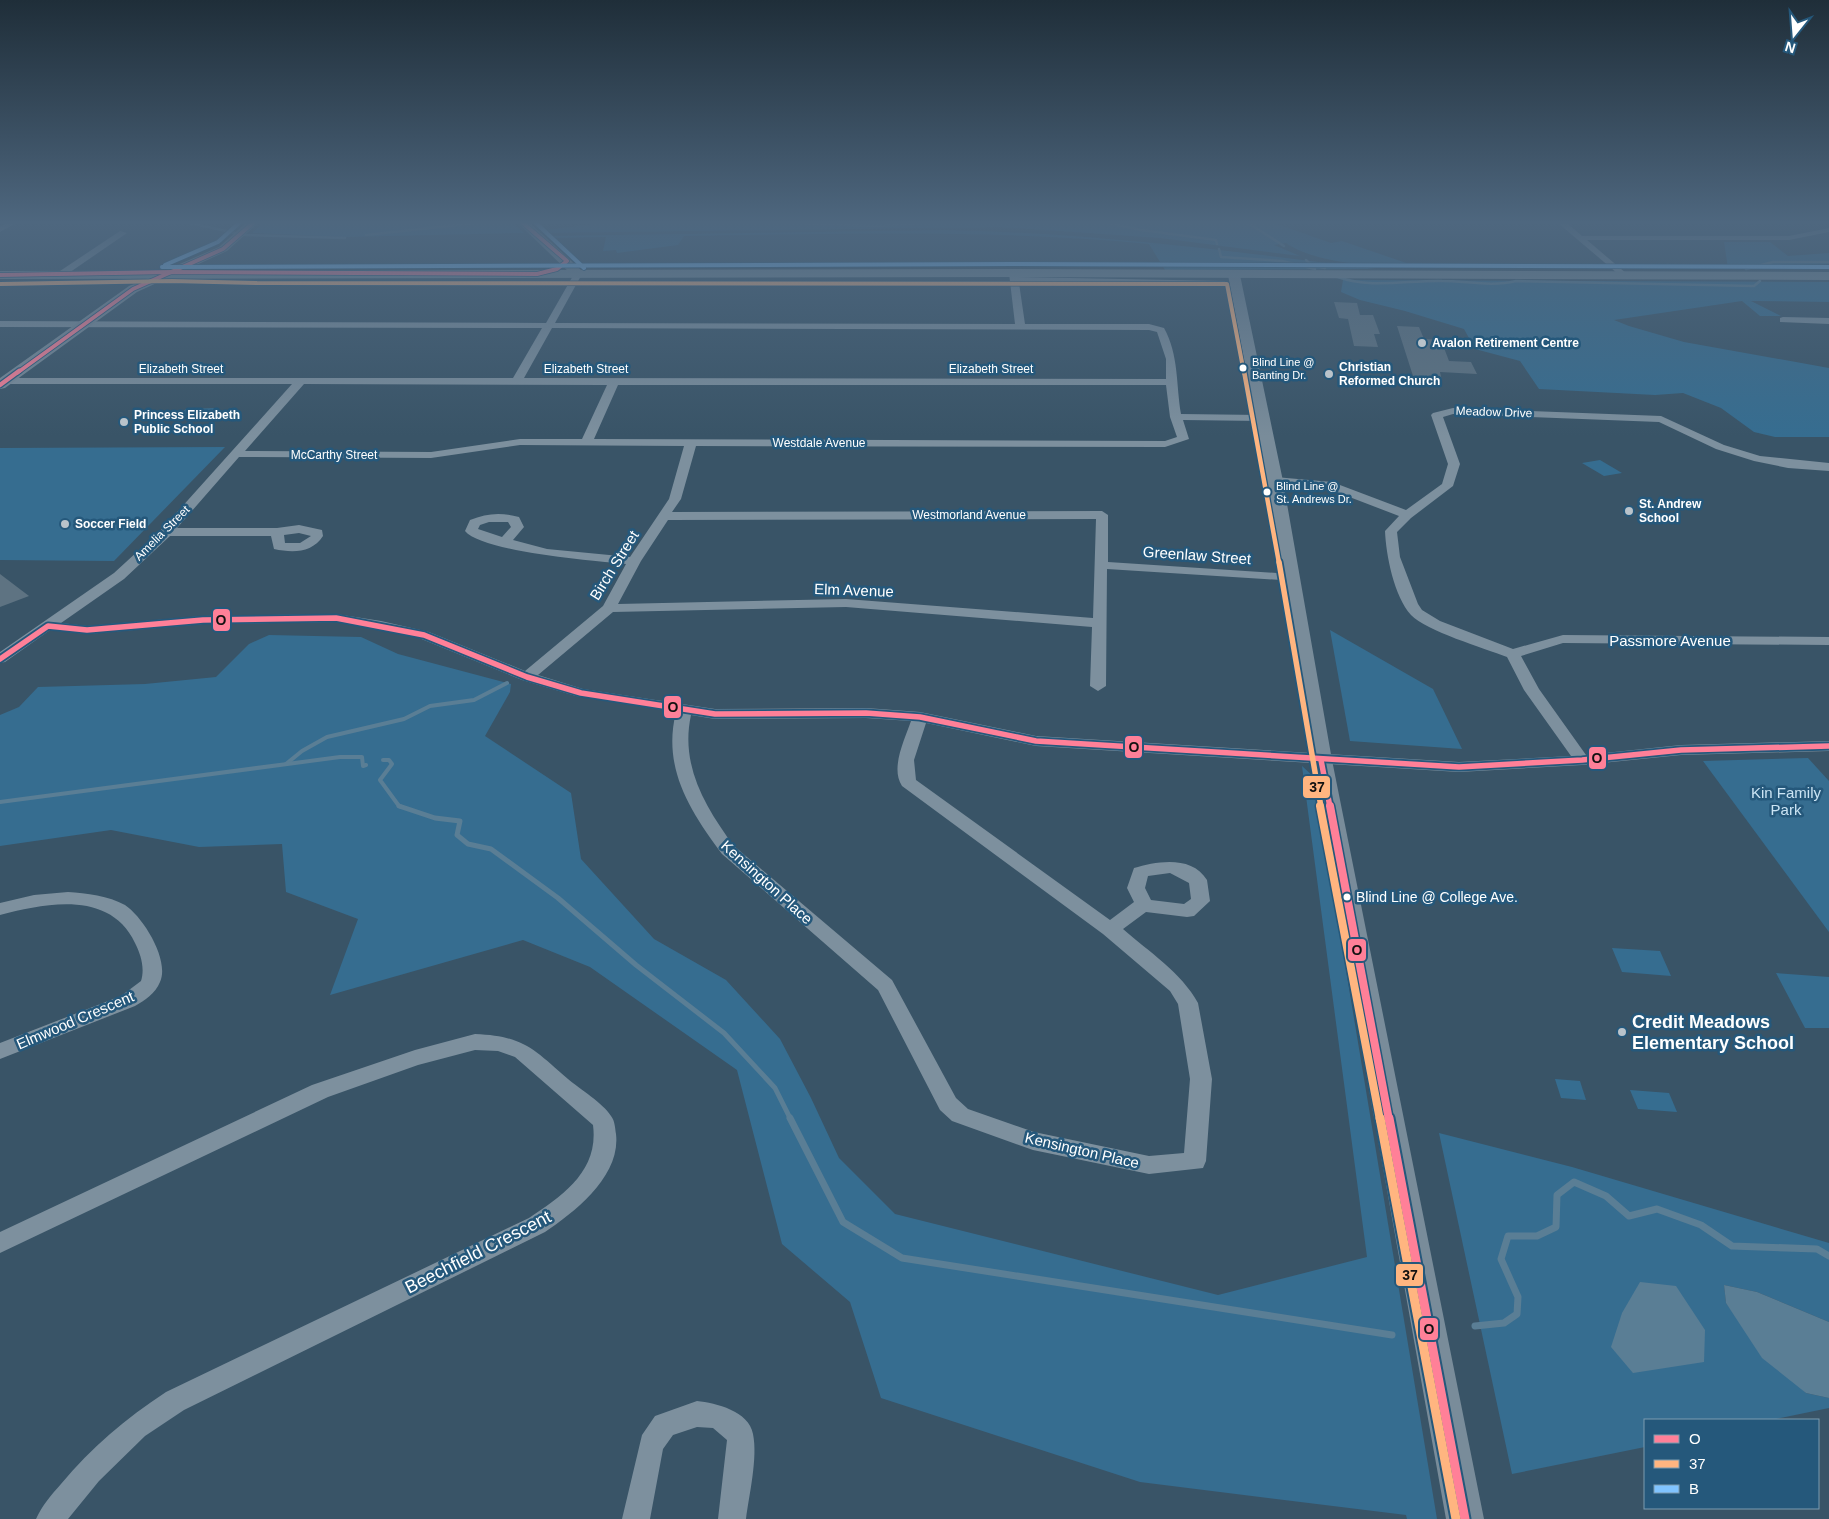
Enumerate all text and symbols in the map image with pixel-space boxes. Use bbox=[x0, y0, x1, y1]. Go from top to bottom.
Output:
north arrow bbox=[1769, 10, 1819, 60]
text: N bbox=[1783, 38, 1797, 57]
place label: Avalon Retirement Centre bbox=[1432, 336, 1579, 350]
marker: Avalon Retirement Centre bbox=[1416, 337, 1428, 349]
place label: Blind Line @ Banting Dr. bbox=[1252, 356, 1315, 381]
place label: Christian Reformed Church bbox=[1339, 360, 1440, 388]
street label: Elizabeth Street bbox=[139, 362, 224, 376]
street label: Elizabeth Street bbox=[544, 362, 629, 376]
street label: Elizabeth Street bbox=[949, 362, 1034, 376]
marker: Blind Line @ Banting Dr. bbox=[1238, 363, 1248, 373]
marker: Christian Reformed Church bbox=[1323, 368, 1335, 380]
street label: Meadow Drive bbox=[1455, 404, 1533, 420]
place label: Princess Elizabeth Public School bbox=[134, 408, 240, 436]
marker: Princess Elizabeth Public School bbox=[118, 416, 130, 428]
street label: Westdale Avenue bbox=[773, 436, 866, 450]
street label: McCarthy Street bbox=[291, 448, 378, 462]
place label: Blind Line @ St. Andrews Dr. bbox=[1276, 480, 1352, 505]
marker: Blind Line @ St. Andrews Dr. bbox=[1262, 487, 1272, 497]
place label: St. Andrew School bbox=[1639, 497, 1702, 525]
street label: Amelia Street bbox=[132, 502, 193, 563]
marker: St. Andrew School bbox=[1623, 505, 1635, 517]
street label: Westmorland Avenue bbox=[912, 508, 1026, 522]
place label: Soccer Field bbox=[75, 517, 146, 531]
marker: Soccer Field bbox=[59, 518, 71, 530]
street label: Birch Street bbox=[586, 527, 642, 603]
street label: Greenlaw Street bbox=[1142, 543, 1252, 567]
street label: Elm Avenue bbox=[814, 580, 894, 600]
line badge: O bbox=[212, 608, 231, 632]
text: O bbox=[216, 612, 227, 628]
street label: Passmore Avenue bbox=[1609, 632, 1731, 649]
line badge: O bbox=[663, 695, 682, 719]
text: O bbox=[668, 699, 679, 715]
line badge: O bbox=[1124, 735, 1143, 759]
text: O bbox=[1129, 739, 1140, 755]
line badge: O bbox=[1588, 746, 1607, 770]
text: O bbox=[1592, 750, 1603, 766]
line badge: 37 bbox=[1302, 775, 1331, 799]
text: 37 bbox=[1309, 779, 1325, 795]
park label: Kin Family Park bbox=[1751, 784, 1822, 818]
street label: Kensington Place bbox=[718, 837, 816, 927]
place label: Blind Line @ College Ave. bbox=[1356, 889, 1518, 905]
marker: Blind Line @ College Ave. bbox=[1342, 892, 1352, 902]
line badge: O bbox=[1347, 938, 1367, 962]
text: O bbox=[1352, 942, 1363, 958]
street label: Elmwood Crescent bbox=[14, 987, 137, 1052]
place label: Credit Meadows Elementary School bbox=[1632, 1012, 1794, 1053]
marker: Credit Meadows Elementary School bbox=[1616, 1026, 1628, 1038]
street label: Kensington Place bbox=[1023, 1129, 1141, 1171]
street label: Beechfield Crescent bbox=[402, 1207, 554, 1297]
line badge: 37 bbox=[1395, 1263, 1424, 1287]
text: 37 bbox=[1402, 1267, 1418, 1283]
line badge: O bbox=[1419, 1317, 1439, 1341]
text: O bbox=[1424, 1321, 1435, 1337]
legend bbox=[1644, 1419, 1819, 1509]
text: O bbox=[1689, 1430, 1701, 1447]
text: 37 bbox=[1689, 1455, 1706, 1472]
text: B bbox=[1689, 1480, 1699, 1497]

